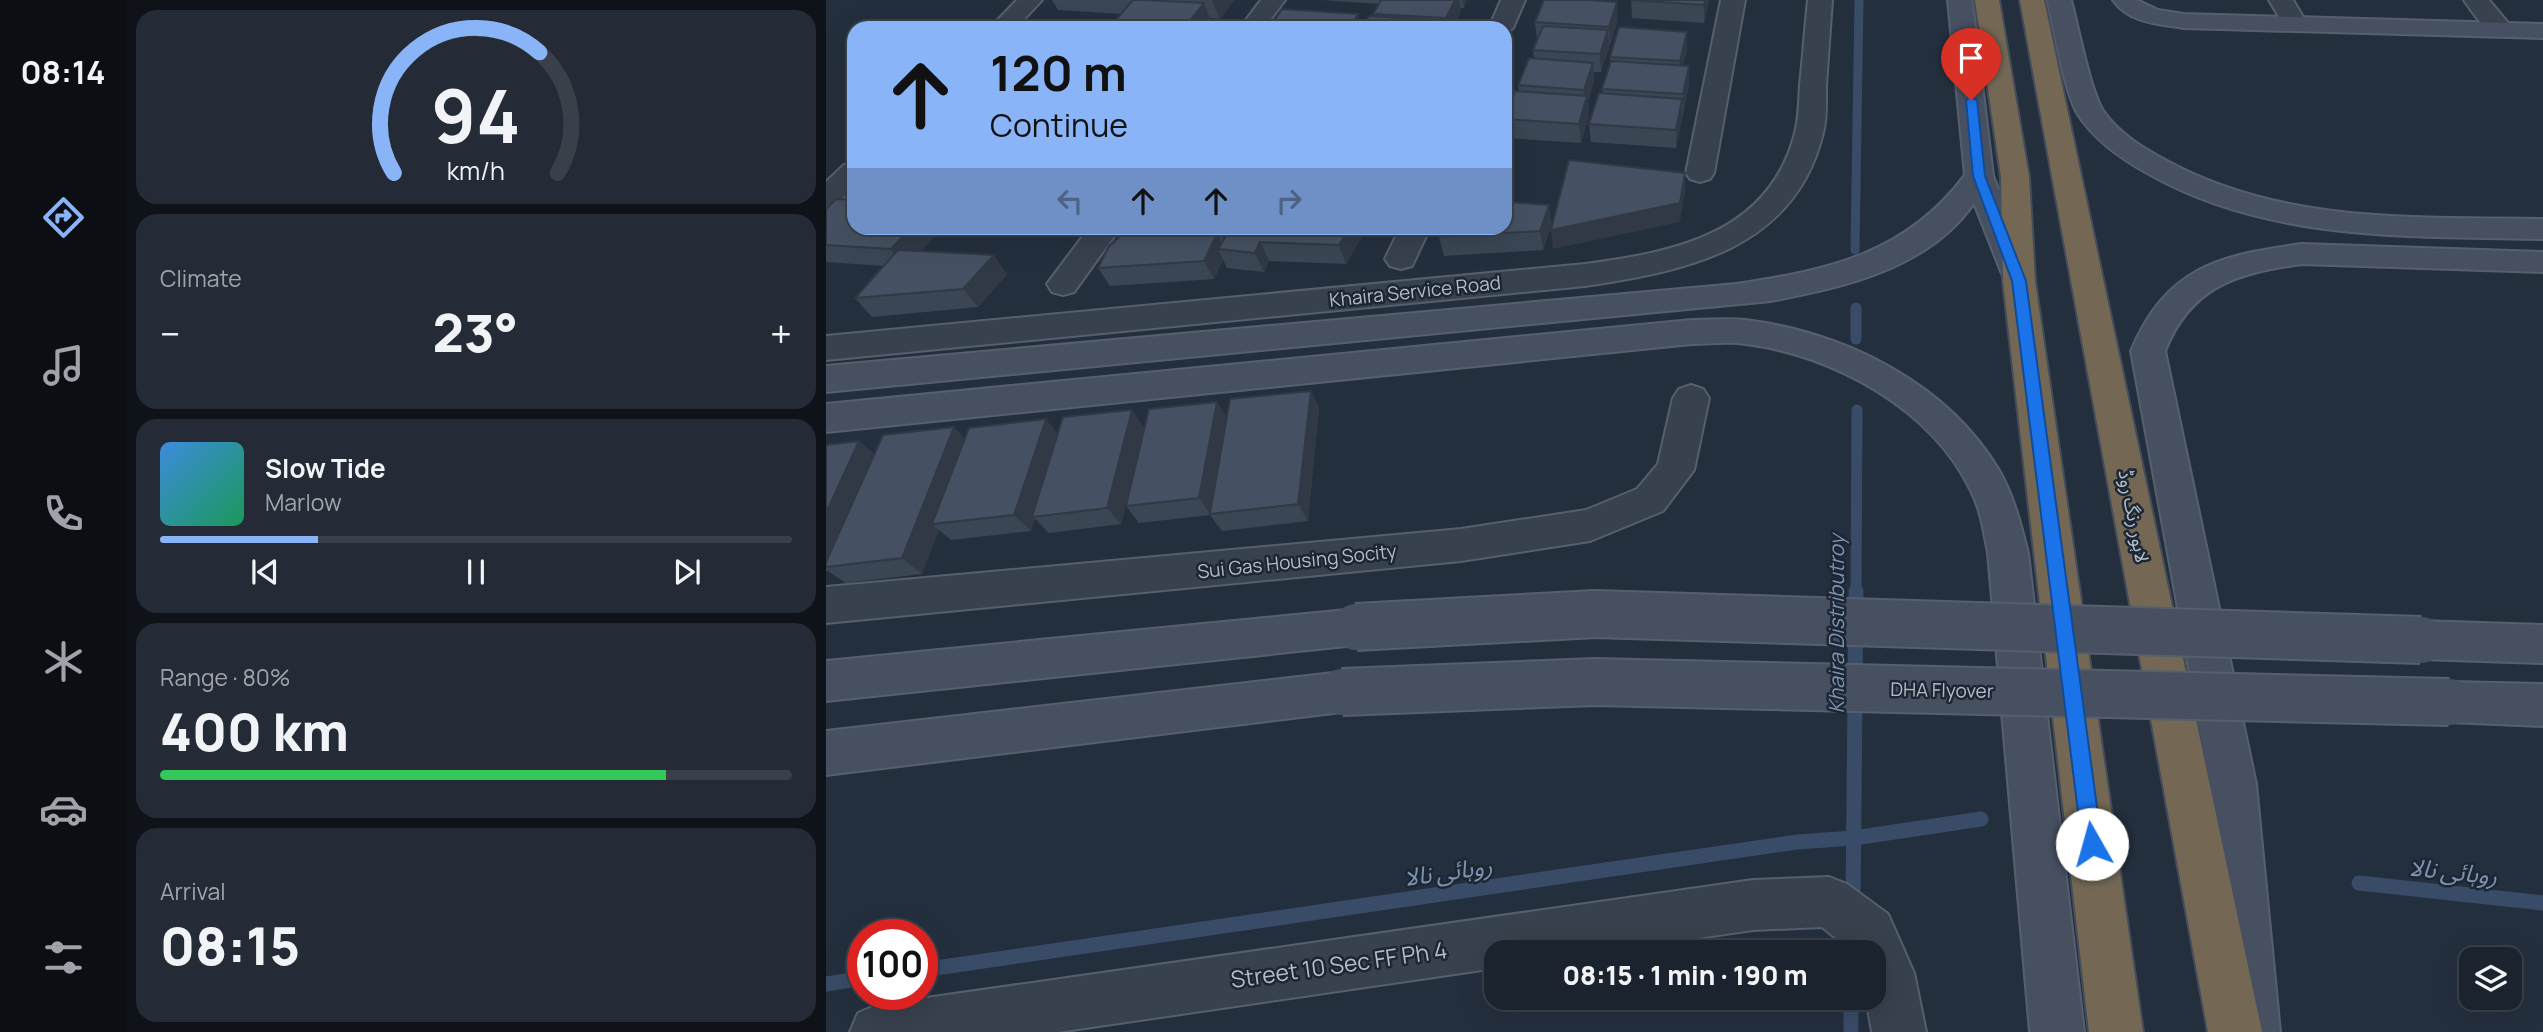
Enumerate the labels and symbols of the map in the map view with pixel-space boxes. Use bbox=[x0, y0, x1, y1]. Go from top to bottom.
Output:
pin bbox=[1941, 28, 2001, 100]
street label: Khaira Service Road bbox=[1328, 269, 1502, 313]
street label: لاہور رنگ روڈ bbox=[2112, 467, 2156, 565]
water label: Khaira Distributroy bbox=[1822, 531, 1850, 714]
street label: Sui Gas Housing Socity bbox=[1196, 538, 1398, 584]
street label: DHA Flyover bbox=[1890, 676, 1994, 704]
position arrow bbox=[2055, 807, 2129, 881]
water label: روہائی نالا bbox=[1401, 848, 1494, 893]
water label: روہائی نالا bbox=[2407, 849, 2499, 892]
speed limit sign: 100 bbox=[847, 919, 938, 1010]
street label: Street 10 Sec FF Ph 4 bbox=[1229, 933, 1449, 995]

